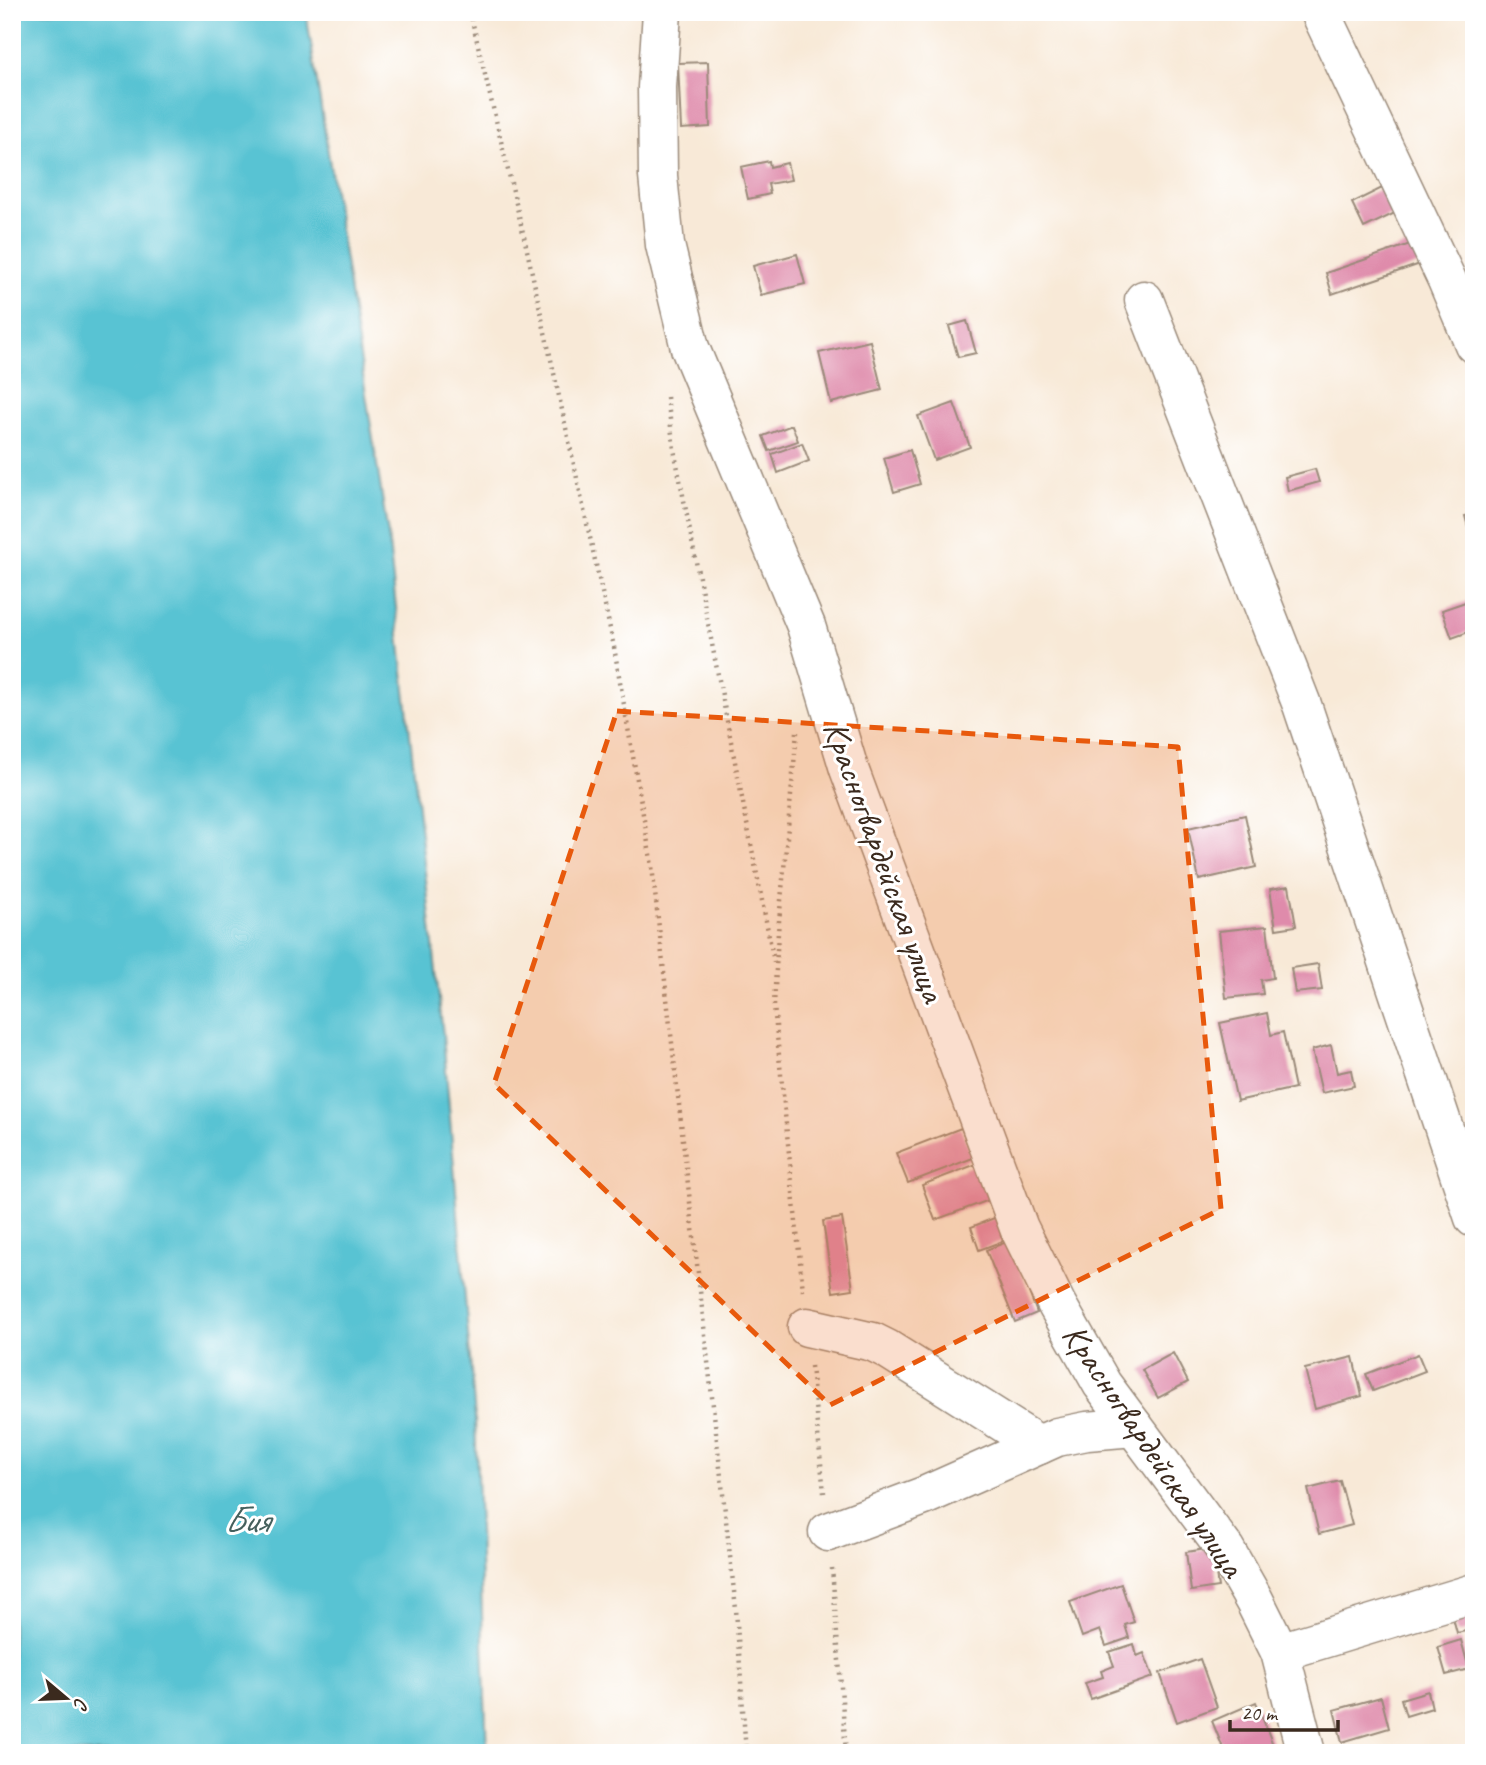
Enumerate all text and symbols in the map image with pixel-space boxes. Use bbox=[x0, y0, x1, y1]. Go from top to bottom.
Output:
street label: Красногвардейская улица bbox=[813, 714, 957, 1010]
street label: Красногвардейская улица bbox=[1052, 1315, 1256, 1587]
water label: Бия bbox=[224, 1496, 275, 1543]
north arrow bbox=[32, 1664, 102, 1734]
scale bar bbox=[1230, 1688, 1339, 1732]
text: С bbox=[67, 1695, 94, 1714]
text: 20 m bbox=[1241, 1700, 1279, 1726]

